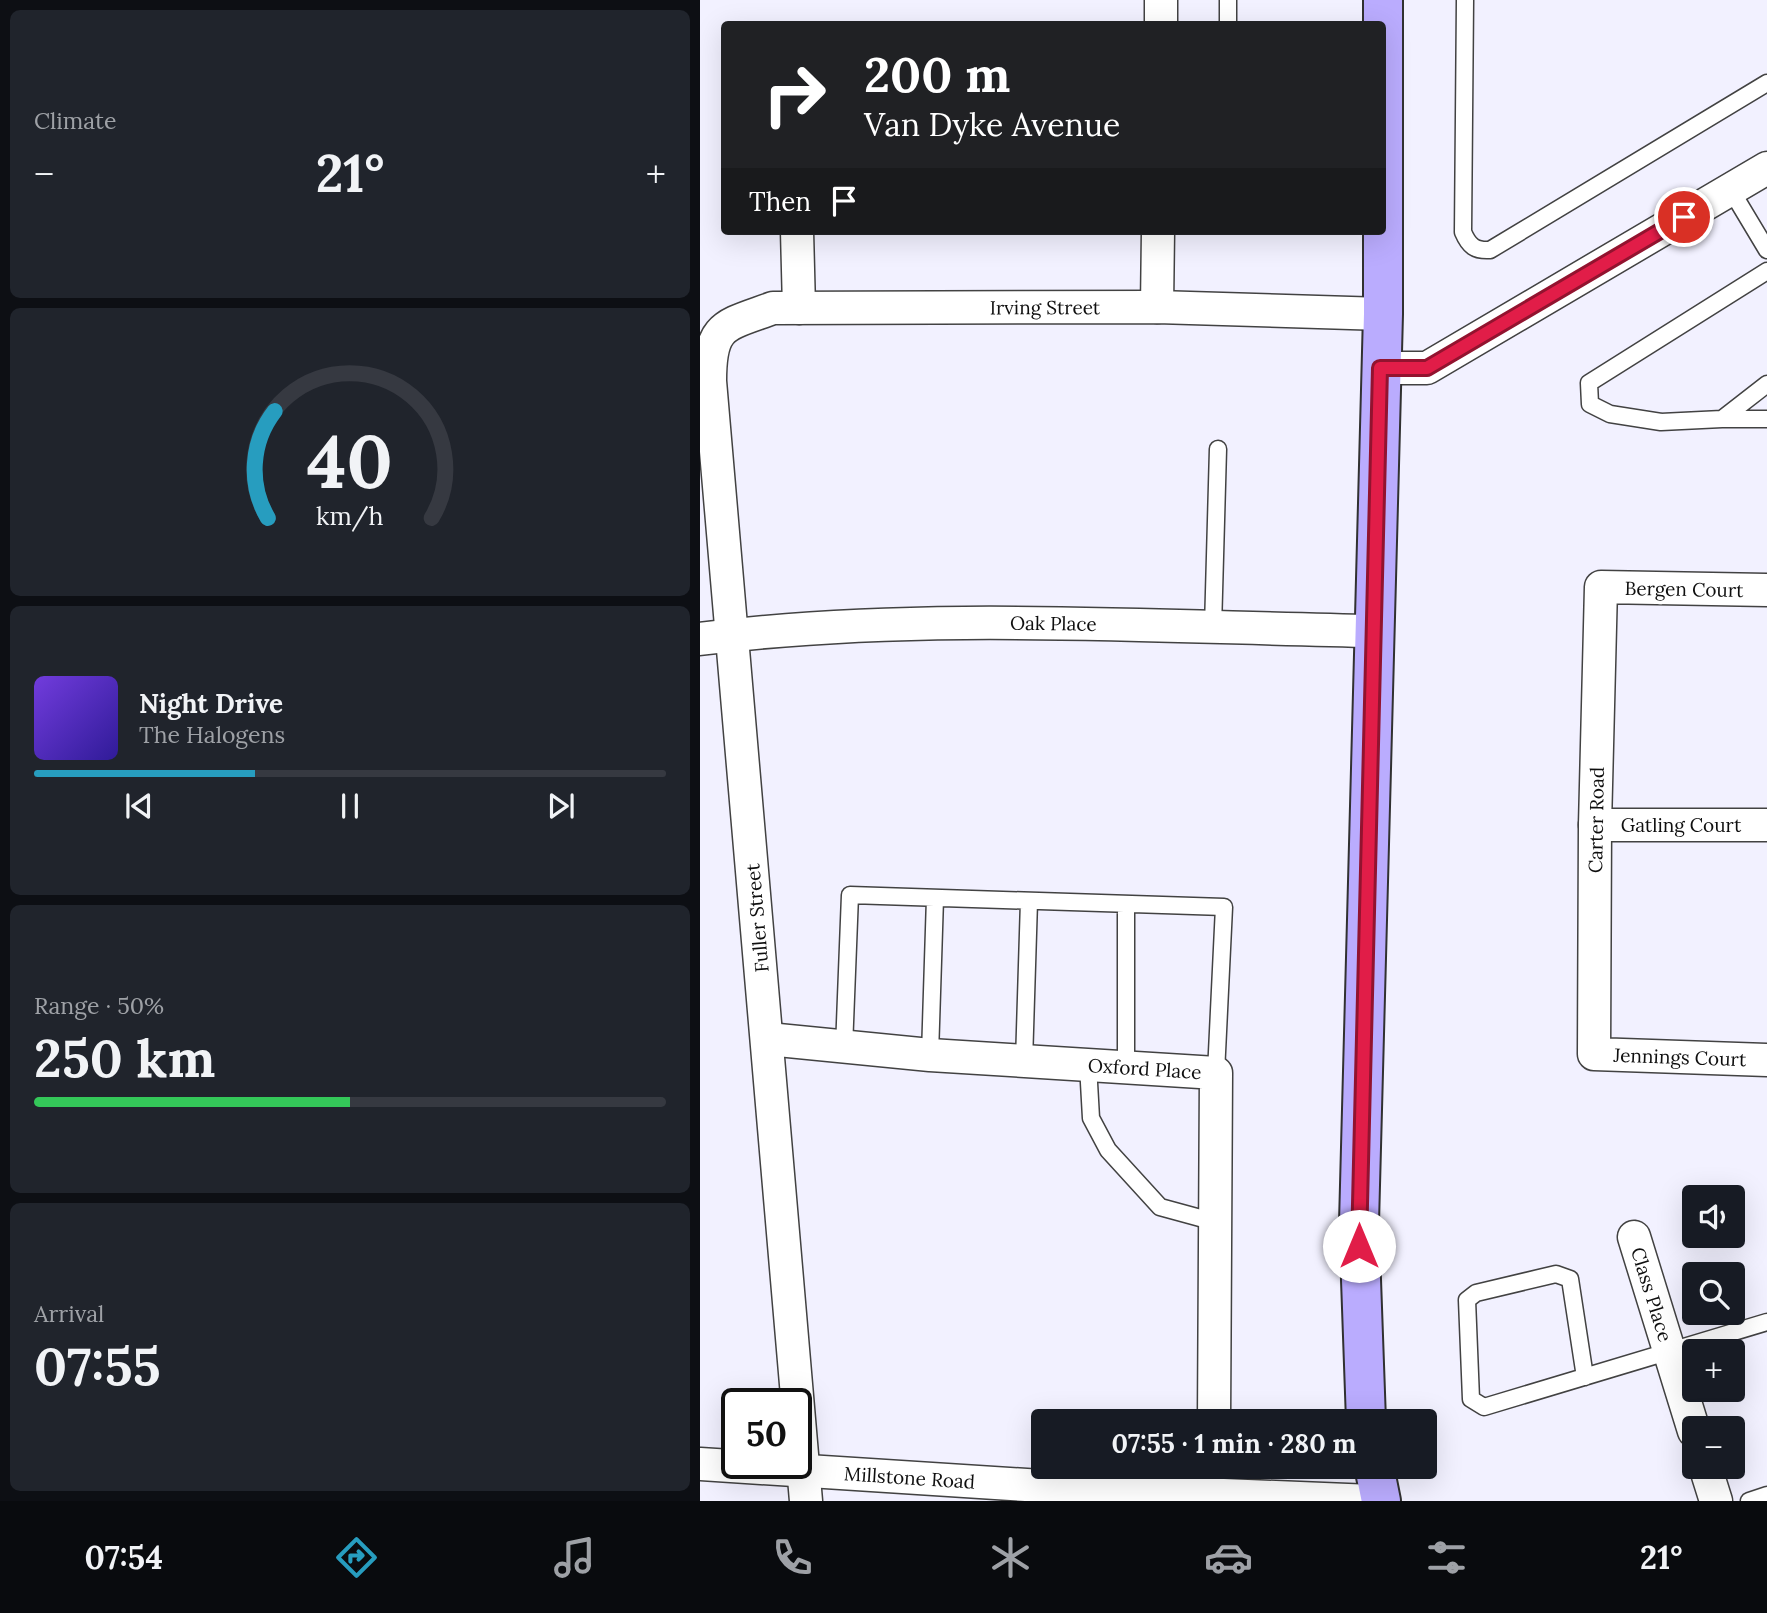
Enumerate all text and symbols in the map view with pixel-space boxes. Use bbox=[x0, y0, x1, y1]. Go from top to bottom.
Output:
text: 200 m bbox=[864, 43, 1010, 105]
icon: right bbox=[749, 49, 840, 140]
text: Van Dyke Avenue bbox=[864, 104, 1120, 145]
text: Climate bbox=[34, 106, 116, 135]
text: 21° bbox=[316, 140, 384, 206]
text: − bbox=[34, 150, 54, 198]
text: + bbox=[646, 150, 666, 198]
icon: arrive bbox=[825, 182, 863, 220]
text: Then bbox=[749, 185, 811, 218]
pin bbox=[1654, 187, 1714, 247]
icon: arrive bbox=[1665, 198, 1703, 236]
street label: Irving Street bbox=[990, 295, 1101, 319]
text: 40 bbox=[307, 416, 393, 509]
text: km/h bbox=[316, 500, 384, 532]
street label: Bergen Court bbox=[1624, 576, 1744, 602]
street label: Oak Place bbox=[1010, 611, 1097, 636]
text: Night Drive bbox=[139, 687, 283, 720]
text: The Halogens bbox=[139, 720, 285, 749]
street label: Carter Road bbox=[1583, 767, 1609, 873]
icon: previous bbox=[120, 787, 158, 825]
icon: pause bbox=[331, 787, 369, 825]
icon: next bbox=[542, 787, 580, 825]
street label: Gatling Court bbox=[1621, 813, 1742, 837]
street label: Fuller Street bbox=[740, 862, 774, 973]
text: Range · 50% bbox=[34, 991, 164, 1020]
text: 250 km bbox=[34, 1025, 215, 1091]
street label: Jennings Court bbox=[1612, 1043, 1747, 1071]
street label: Oxford Place bbox=[1087, 1053, 1202, 1084]
map controls bbox=[1682, 1185, 1745, 1479]
button: sound bbox=[1682, 1185, 1745, 1248]
position arrow bbox=[1322, 1209, 1396, 1283]
street label: Class Place bbox=[1626, 1244, 1678, 1344]
button: search bbox=[1682, 1262, 1745, 1325]
text: Arrival bbox=[34, 1299, 104, 1328]
text: 07:55 bbox=[34, 1333, 161, 1399]
button: + bbox=[1682, 1339, 1745, 1402]
speed limit sign: 50 bbox=[721, 1388, 812, 1479]
button: − bbox=[1682, 1416, 1745, 1479]
text: 07:55 · 1 min · 280 m bbox=[1112, 1427, 1356, 1460]
street label: Millstone Road bbox=[843, 1461, 976, 1494]
icon: directions bbox=[332, 1533, 381, 1582]
icon: music bbox=[550, 1533, 599, 1582]
icon: phone bbox=[768, 1533, 817, 1582]
icon: climate bbox=[986, 1533, 1035, 1582]
icon: car bbox=[1204, 1533, 1253, 1582]
icon: filters bbox=[1422, 1533, 1471, 1582]
text: 07:54 bbox=[85, 1537, 163, 1578]
text: 21° bbox=[1640, 1537, 1682, 1578]

